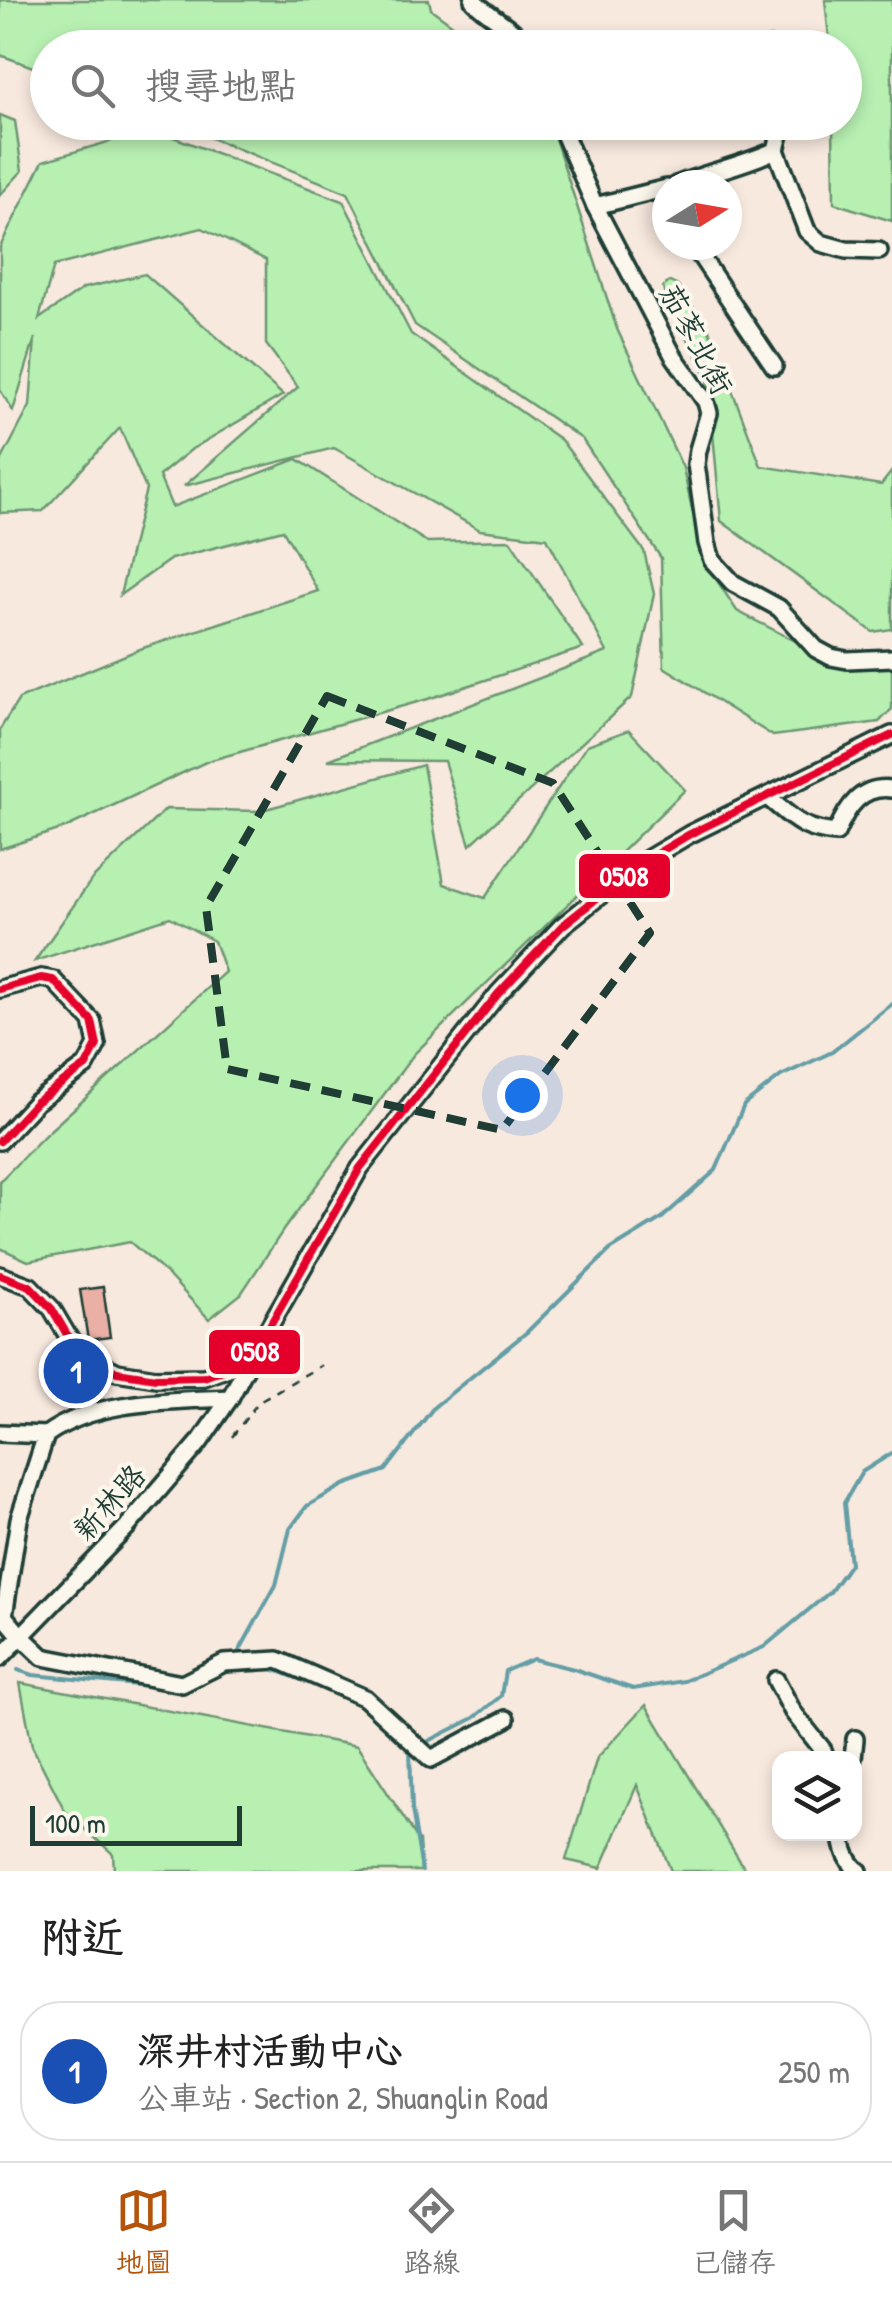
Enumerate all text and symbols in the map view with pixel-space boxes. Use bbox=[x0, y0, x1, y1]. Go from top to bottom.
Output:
search box bbox=[30, 30, 862, 140]
icon: search bbox=[65, 58, 120, 113]
text: 搜尋地點 bbox=[145, 59, 297, 111]
north arrow bbox=[652, 170, 742, 260]
street label: 茄苳北街 bbox=[651, 277, 743, 401]
line badge: 0508 bbox=[577, 852, 672, 900]
text: 0508 bbox=[599, 857, 649, 895]
your location bbox=[497, 1070, 548, 1121]
line badge: 0508 bbox=[207, 1328, 302, 1376]
text: 0508 bbox=[230, 1332, 280, 1370]
pin: 1 bbox=[44, 1334, 108, 1408]
street label: 新林路 bbox=[64, 1455, 154, 1549]
map controls bbox=[772, 1751, 862, 1841]
button: layers bbox=[772, 1751, 862, 1841]
scale bar bbox=[30, 1801, 242, 1846]
text: 100 m bbox=[45, 1804, 106, 1842]
text: 附近 bbox=[40, 1908, 124, 1965]
text: 深井村活動中心 bbox=[137, 2024, 403, 2076]
text: 1 bbox=[69, 2050, 80, 2093]
text: 250 m bbox=[778, 2050, 850, 2093]
text: 公車站 · Section 2, Shuanglin Road bbox=[137, 2076, 548, 2119]
tab: 地圖 bbox=[116, 2183, 172, 2281]
tab: 路線 bbox=[404, 2183, 460, 2281]
tab: 已儲存 bbox=[692, 2183, 776, 2281]

